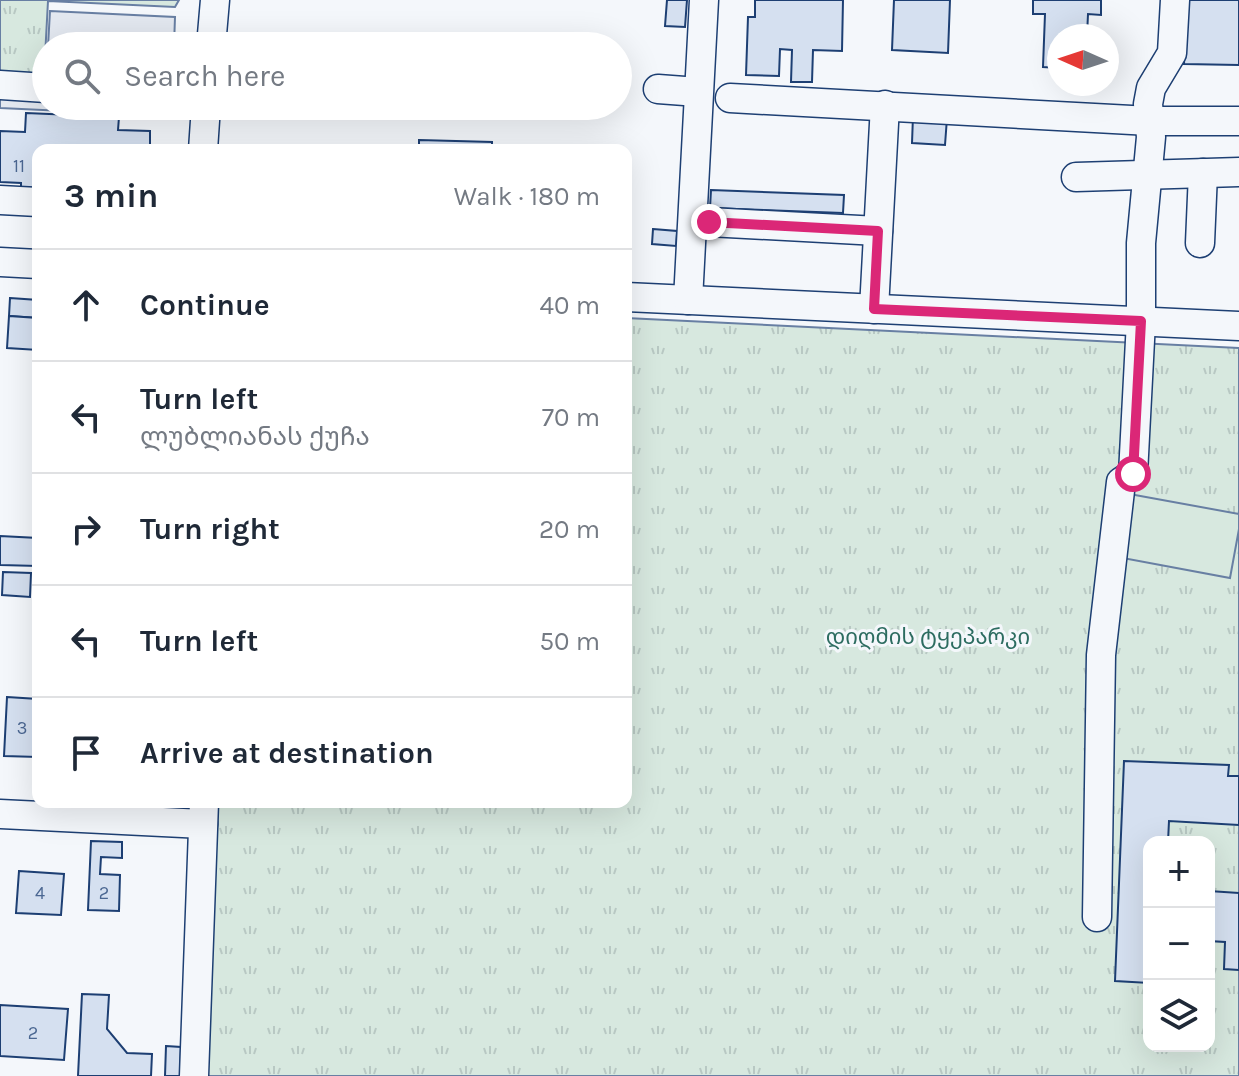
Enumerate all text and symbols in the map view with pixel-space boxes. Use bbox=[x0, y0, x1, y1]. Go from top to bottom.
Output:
north arrow bbox=[1047, 24, 1119, 96]
search box bbox=[32, 32, 632, 120]
icon: search bbox=[60, 54, 104, 98]
text: Search here bbox=[124, 58, 285, 94]
house number: 11 bbox=[13, 155, 25, 177]
text: 3 min bbox=[64, 176, 158, 216]
text: Walk · 180 m bbox=[454, 181, 600, 212]
route end bbox=[691, 204, 727, 240]
icon: ahead bbox=[64, 283, 108, 327]
text: Continue bbox=[140, 287, 270, 323]
text: 40 m bbox=[540, 290, 600, 321]
text: Turn left bbox=[140, 381, 258, 417]
icon: left bbox=[64, 395, 108, 439]
text: 70 m bbox=[542, 402, 600, 433]
text: ლუბლიანას ქუჩა bbox=[140, 421, 370, 452]
route start bbox=[1115, 456, 1151, 492]
icon: right bbox=[64, 507, 108, 551]
text: Turn right bbox=[140, 511, 280, 547]
text: 20 m bbox=[539, 514, 600, 545]
icon: left bbox=[64, 619, 108, 663]
text: Turn left bbox=[140, 623, 258, 659]
park label: დიღმის ტყეპარკი bbox=[826, 624, 1030, 650]
text: 50 m bbox=[539, 626, 600, 657]
house number: 3 bbox=[17, 717, 27, 739]
icon: arrive bbox=[64, 731, 108, 775]
text: Arrive at destination bbox=[140, 735, 434, 771]
map controls bbox=[1143, 836, 1215, 1052]
button: + bbox=[1143, 836, 1215, 908]
house number: 4 bbox=[35, 882, 45, 904]
house number: 2 bbox=[99, 882, 109, 904]
button: − bbox=[1143, 908, 1215, 980]
button: layers bbox=[1143, 980, 1215, 1052]
house number: 2 bbox=[28, 1022, 38, 1044]

